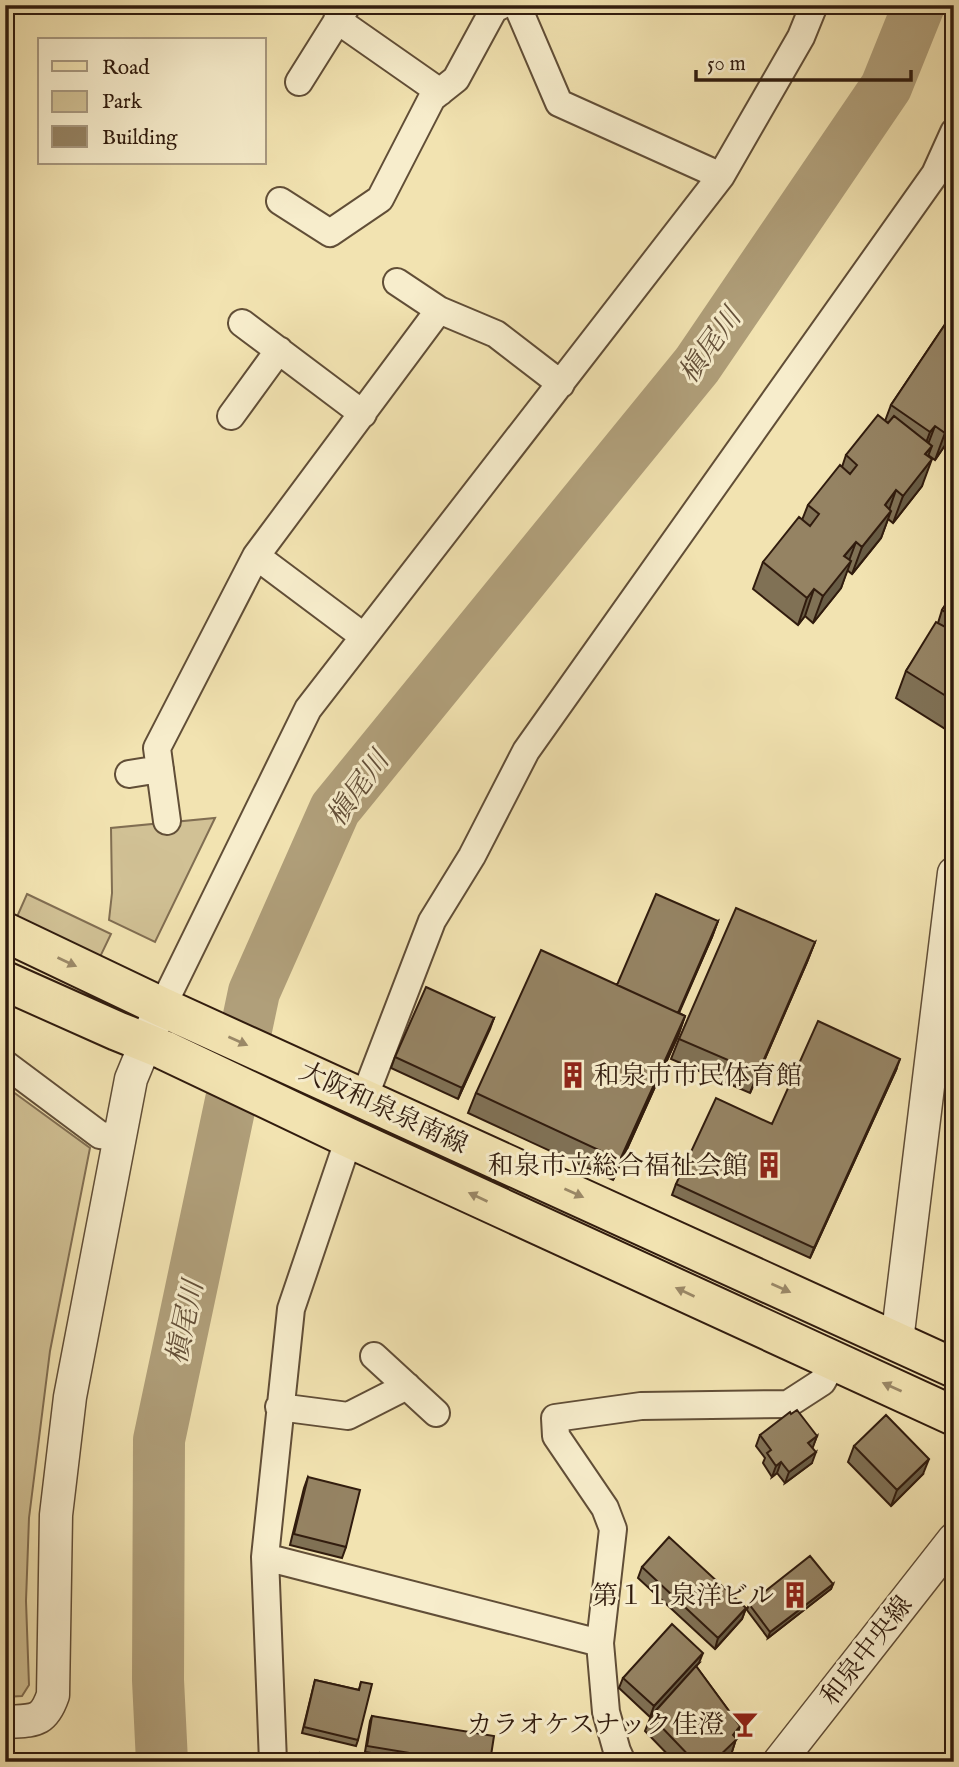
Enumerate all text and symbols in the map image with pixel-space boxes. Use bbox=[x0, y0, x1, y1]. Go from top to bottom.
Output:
legend bbox=[38, 38, 266, 164]
scale bar bbox=[696, 38, 912, 82]
text: 50 m bbox=[707, 51, 746, 78]
text: Road bbox=[102, 55, 150, 82]
text: Park bbox=[102, 89, 143, 116]
text: Building bbox=[102, 125, 178, 152]
water label: 槇尾川 bbox=[672, 300, 752, 391]
water label: 槇尾川 bbox=[320, 743, 400, 834]
one-way arrow bbox=[57, 956, 77, 967]
one-way arrow bbox=[228, 1035, 248, 1046]
street label: 大阪和泉泉南線 bbox=[294, 1055, 473, 1162]
building icon: 和泉市市民体育館 bbox=[558, 1060, 588, 1090]
place label: 和泉市市民体育館 bbox=[594, 1060, 802, 1093]
place label: 和泉市立総合福祉会館 bbox=[488, 1150, 748, 1183]
building icon: 和泉市立総合福祉会館 bbox=[754, 1150, 784, 1180]
one-way arrow bbox=[564, 1188, 584, 1199]
one-way arrow bbox=[468, 1191, 489, 1202]
water label: 槇尾川 bbox=[161, 1275, 213, 1367]
one-way arrow bbox=[771, 1282, 791, 1294]
one-way arrow bbox=[675, 1286, 695, 1298]
one-way arrow bbox=[881, 1382, 902, 1393]
place label: 第１１泉洋ビル bbox=[592, 1580, 774, 1613]
building icon: 第１１泉洋ビル bbox=[780, 1580, 810, 1610]
street label: 和泉中央線 bbox=[814, 1590, 920, 1712]
place label: カラオケスナック佳澄 bbox=[467, 1709, 724, 1742]
bar icon: カラオケスナック佳澄 bbox=[730, 1709, 760, 1739]

